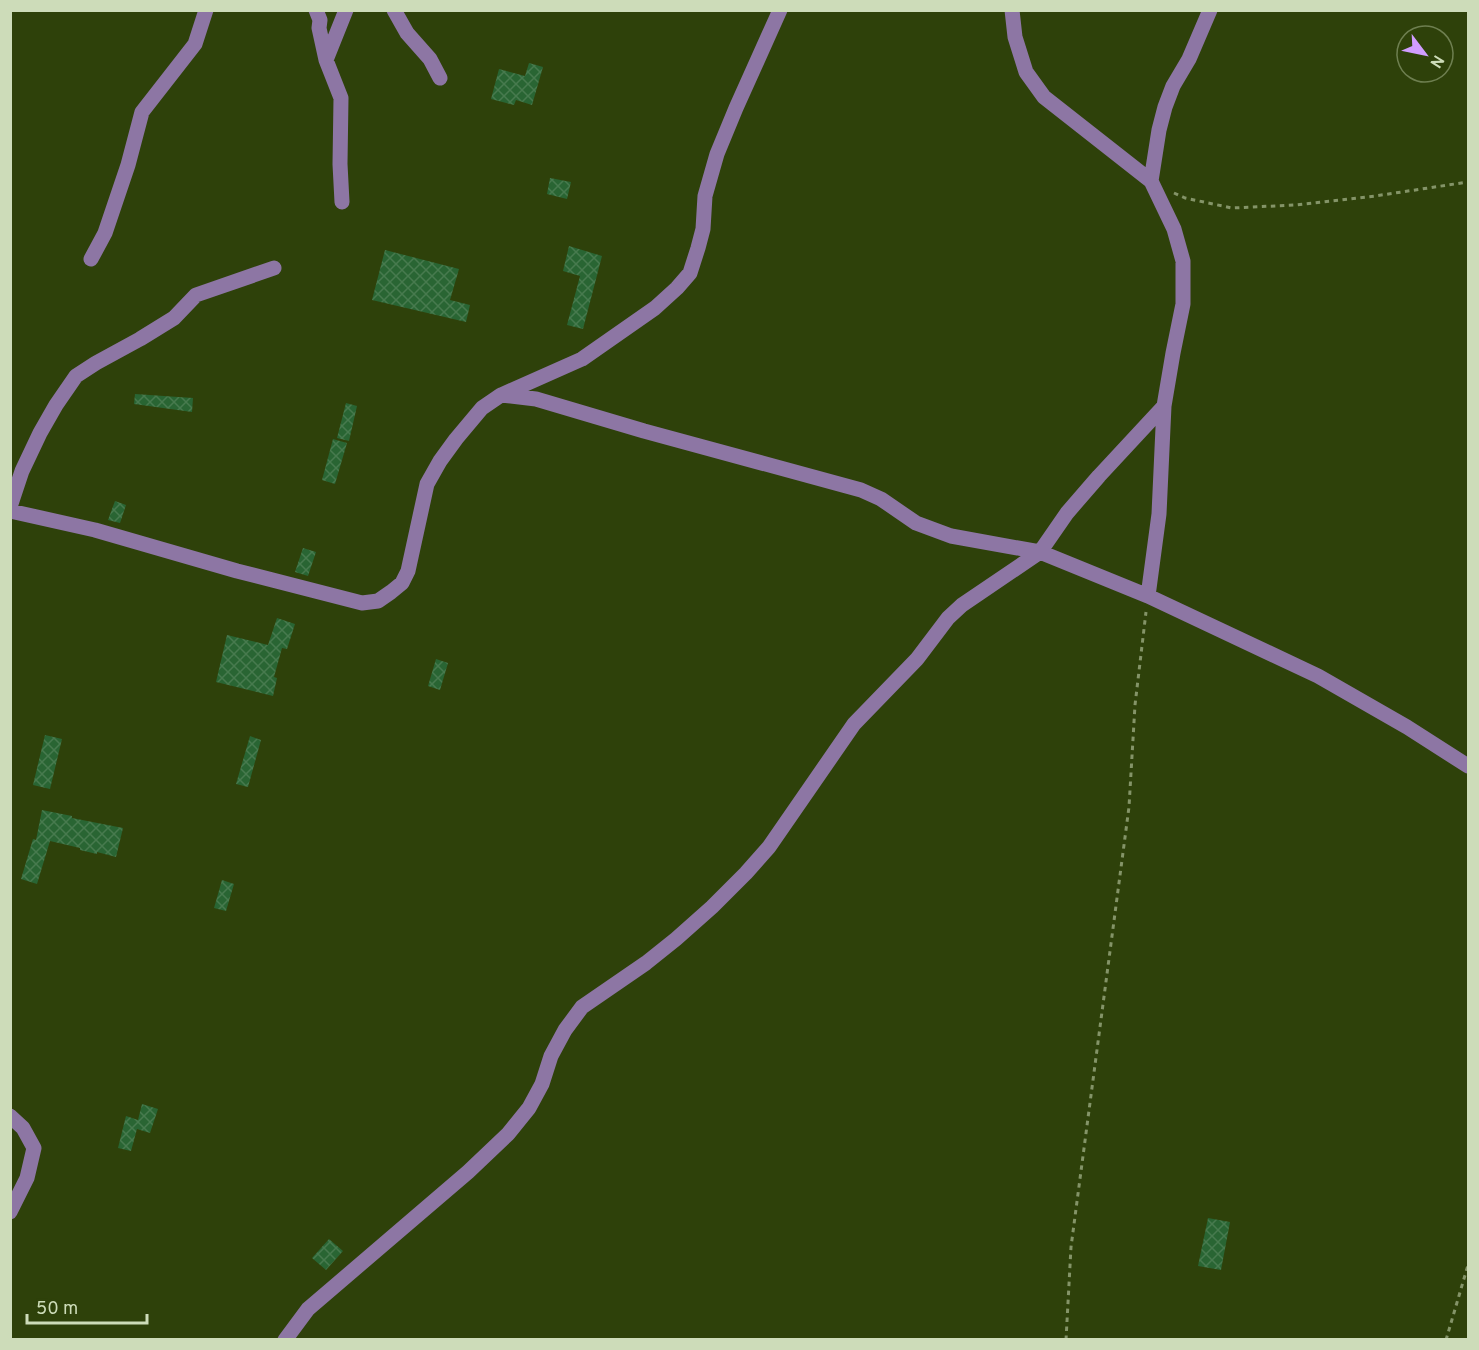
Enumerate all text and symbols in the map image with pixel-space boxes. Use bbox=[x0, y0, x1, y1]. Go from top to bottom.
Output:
north arrow bbox=[1395, 24, 1455, 84]
text: N bbox=[1424, 51, 1448, 71]
scale bar bbox=[27, 1287, 147, 1325]
text: 50 m bbox=[36, 1298, 78, 1321]

